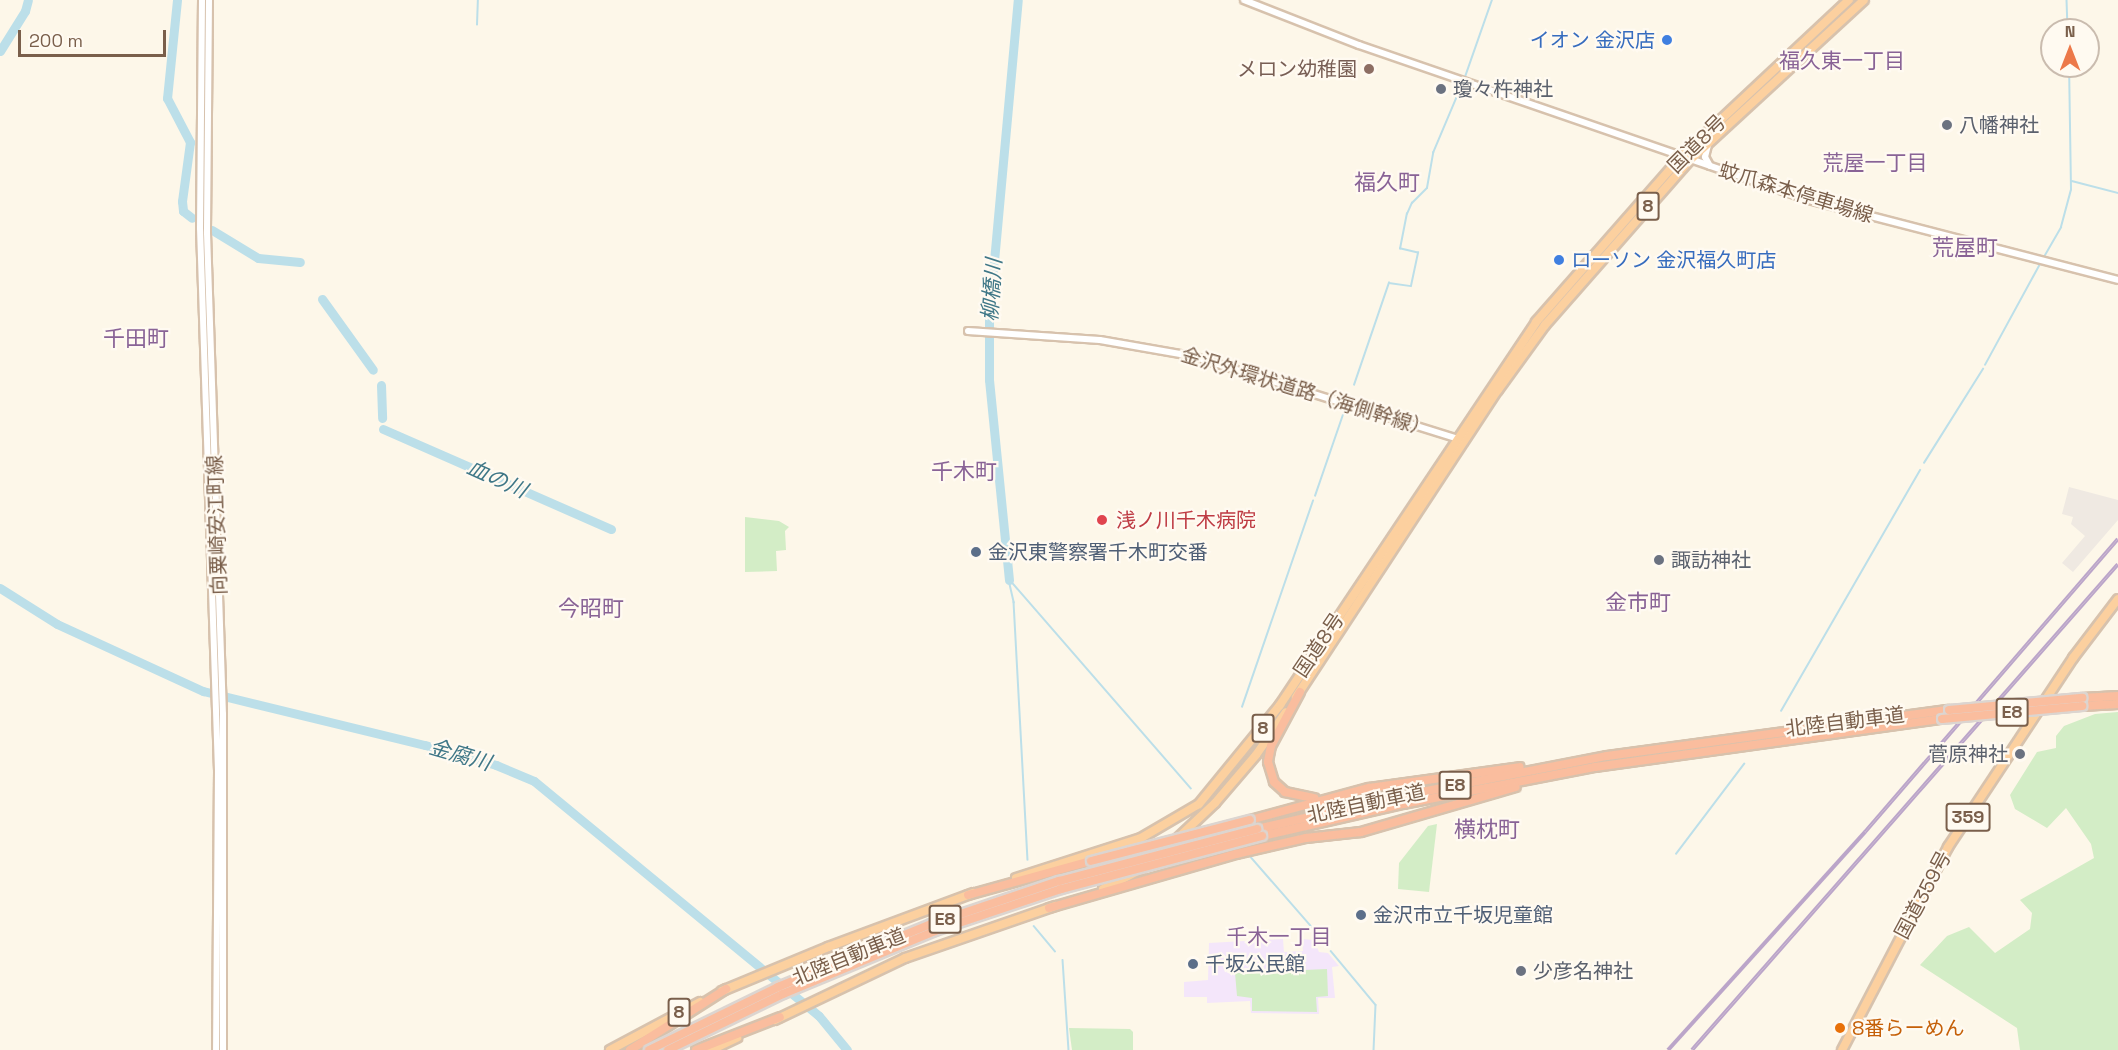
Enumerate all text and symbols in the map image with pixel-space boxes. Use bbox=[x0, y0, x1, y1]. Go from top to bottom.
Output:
scale bar bbox=[21, 18, 170, 56]
north arrow bbox=[2040, 18, 2100, 78]
text: N bbox=[2065, 21, 2075, 42]
place label: イオン 金沢店 bbox=[1530, 28, 1655, 52]
text: 200 m bbox=[29, 29, 83, 52]
marker: イオン 金沢店 bbox=[1660, 33, 1674, 47]
district label: 福久東一丁目 bbox=[1779, 48, 1905, 74]
place label: メロン幼稚園 bbox=[1237, 57, 1357, 81]
marker: メロン幼稚園 bbox=[1362, 62, 1376, 76]
place label: 瓊々杵神社 bbox=[1453, 77, 1553, 101]
marker: 瓊々杵神社 bbox=[1434, 82, 1448, 96]
street label: 国道8号 bbox=[1663, 110, 1731, 178]
place label: 八幡神社 bbox=[1959, 113, 2039, 137]
marker: 八幡神社 bbox=[1940, 118, 1954, 132]
district label: 荒屋一丁目 bbox=[1823, 150, 1927, 176]
street label: 蚊爪森本停車場線 bbox=[1716, 158, 1876, 228]
district label: 福久町 bbox=[1354, 170, 1420, 196]
road number: 8 bbox=[1636, 191, 1660, 221]
district label: 荒屋町 bbox=[1932, 235, 1998, 261]
place label: ローソン 金沢福久町店 bbox=[1571, 248, 1776, 272]
marker: ローソン 金沢福久町店 bbox=[1552, 253, 1566, 267]
water label: 柳橋川 bbox=[977, 258, 1007, 322]
district label: 千田町 bbox=[103, 326, 169, 352]
street label: 金沢外環状道路（海側幹線） bbox=[1178, 343, 1434, 441]
street label: 向粟崎安江町線 bbox=[203, 455, 231, 595]
water label: 血の川 bbox=[463, 455, 531, 503]
district label: 千木町 bbox=[931, 459, 997, 485]
place label: 浅ノ川千木病院 bbox=[1116, 508, 1256, 532]
marker: 浅ノ川千木病院 bbox=[1093, 511, 1111, 529]
place label: 金沢東警察署千木町交番 bbox=[988, 540, 1208, 564]
marker: 金沢東警察署千木町交番 bbox=[969, 545, 983, 559]
place label: 諏訪神社 bbox=[1671, 548, 1751, 572]
marker: 諏訪神社 bbox=[1652, 553, 1666, 567]
district label: 金市町 bbox=[1605, 590, 1671, 616]
district label: 今昭町 bbox=[558, 596, 624, 622]
street label: 国道8号 bbox=[1289, 608, 1349, 682]
road number: E8 bbox=[1996, 697, 2028, 727]
street label: 北陸自動車道 bbox=[1784, 703, 1906, 741]
road number: 8 bbox=[1251, 713, 1275, 743]
water label: 金腐川 bbox=[426, 734, 494, 776]
place label: 菅原神社 bbox=[1928, 742, 2008, 766]
marker: 菅原神社 bbox=[2013, 747, 2027, 761]
road number: E8 bbox=[1438, 770, 1472, 800]
street label: 北陸自動車道 bbox=[1305, 780, 1427, 828]
road number: 359 bbox=[1946, 802, 1990, 832]
district label: 横枕町 bbox=[1454, 817, 1520, 843]
street label: 国道359号 bbox=[1890, 847, 1956, 943]
place label: 金沢市立千坂児童館 bbox=[1373, 903, 1553, 927]
road number: E8 bbox=[928, 904, 962, 934]
marker: 金沢市立千坂児童館 bbox=[1354, 908, 1368, 922]
street label: 北陸自動車道 bbox=[789, 923, 909, 991]
district label: 千木一丁目 bbox=[1227, 924, 1331, 950]
place label: 千坂公民館 bbox=[1205, 952, 1305, 976]
marker: 千坂公民館 bbox=[1186, 957, 1200, 971]
place label: 少彦名神社 bbox=[1533, 959, 1633, 983]
marker: 少彦名神社 bbox=[1514, 964, 1528, 978]
road number: 8 bbox=[667, 997, 691, 1027]
place label: 8番らーめん bbox=[1852, 1016, 1964, 1040]
marker: 8番らーめん bbox=[1833, 1021, 1847, 1035]

